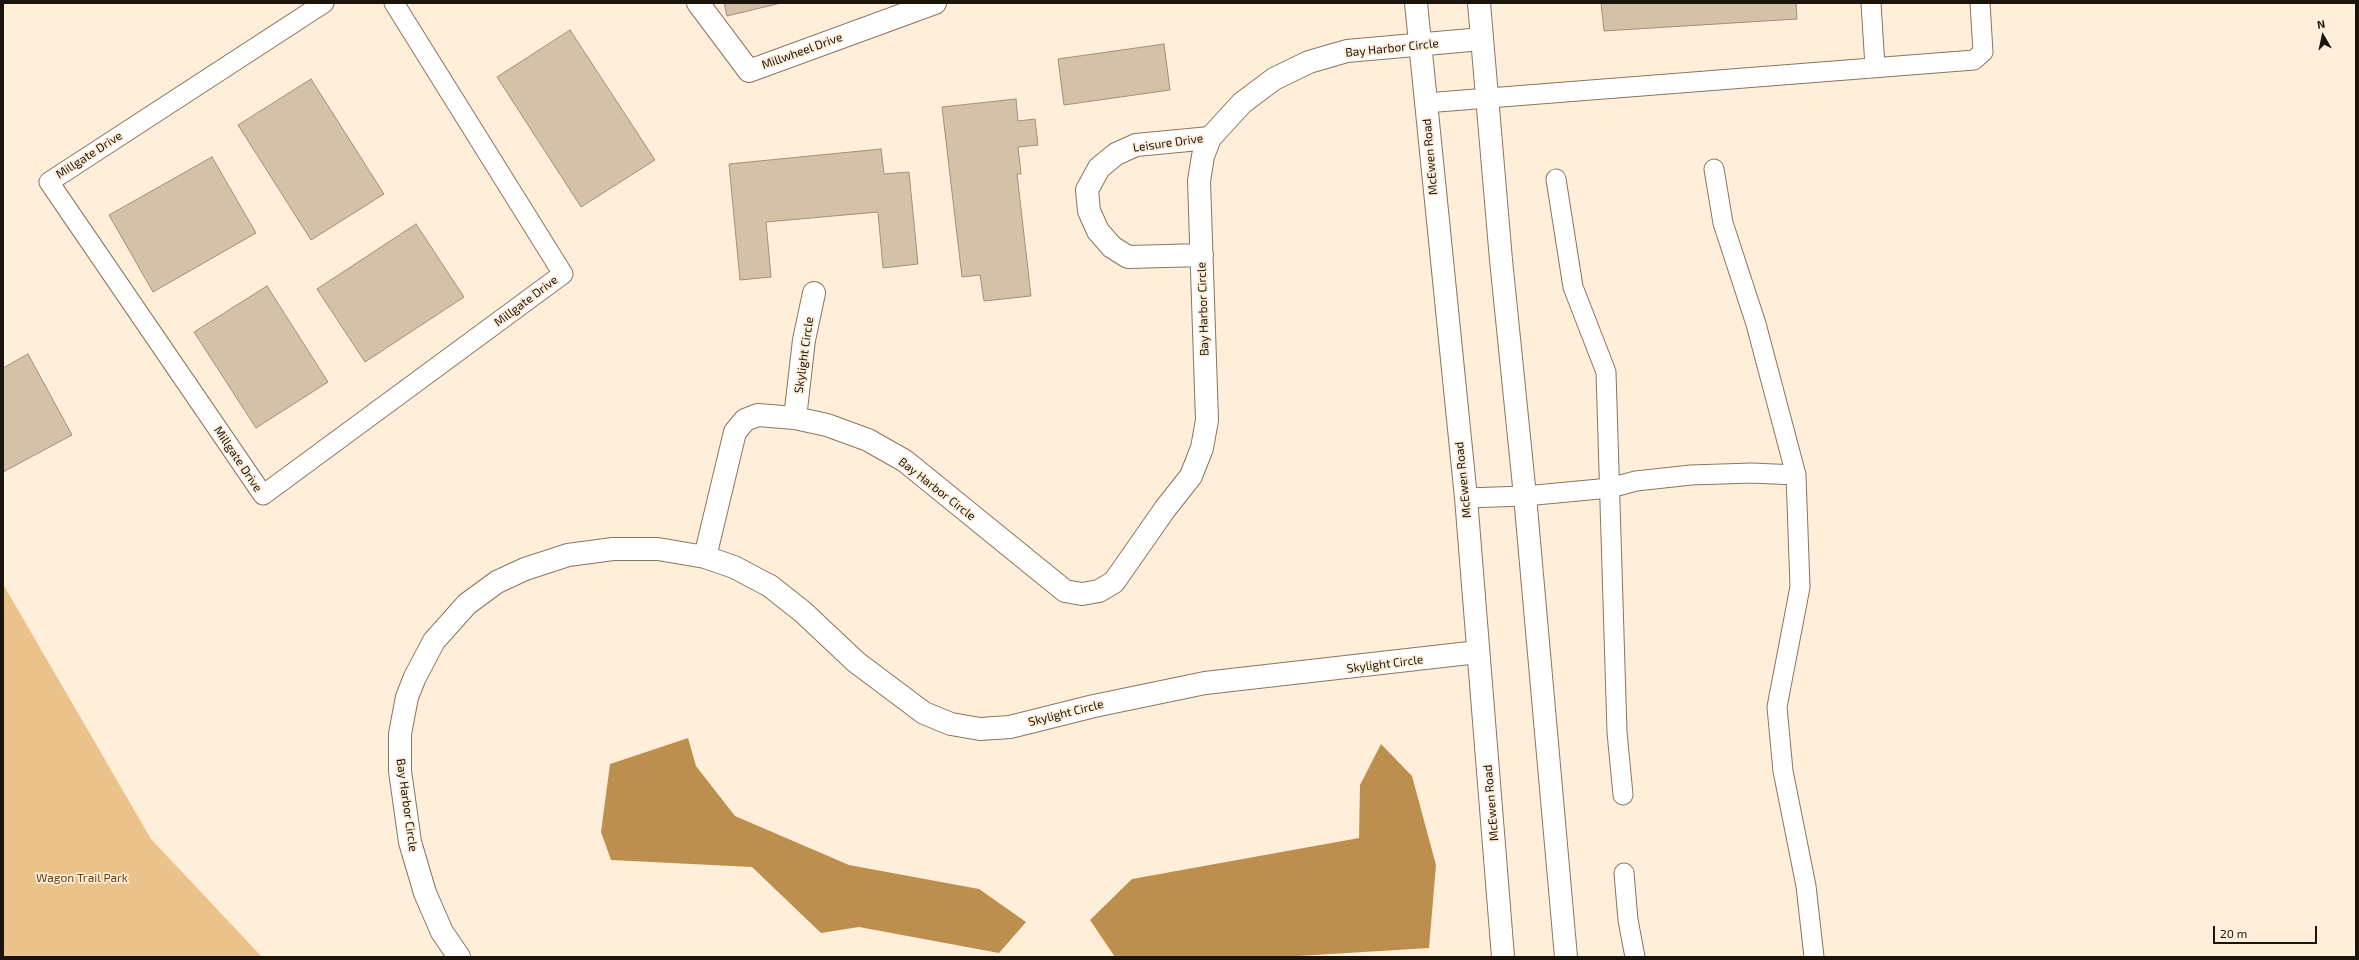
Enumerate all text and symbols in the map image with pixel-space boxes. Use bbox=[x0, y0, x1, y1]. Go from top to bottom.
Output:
north arrow bbox=[2303, 16, 2343, 56]
text: N bbox=[2316, 17, 2326, 31]
street label: Millwheel Drive bbox=[760, 30, 844, 72]
street label: Bay Harbor Circle bbox=[1345, 36, 1439, 60]
street label: McEwen Road bbox=[1419, 118, 1441, 196]
street label: Millgate Drive bbox=[53, 128, 125, 182]
street label: Leisure Drive bbox=[1132, 131, 1204, 155]
street label: Bay Harbor Circle bbox=[1194, 262, 1212, 356]
street label: Millgate Drive bbox=[491, 272, 561, 330]
street label: Skylight Circle bbox=[792, 316, 816, 394]
street label: Millgate Drive bbox=[211, 423, 265, 495]
street label: McEwen Road bbox=[1452, 441, 1474, 519]
street label: Bay Harbor Circle bbox=[896, 454, 978, 524]
street label: Skylight Circle bbox=[1346, 652, 1424, 676]
street label: Skylight Circle bbox=[1027, 697, 1105, 729]
street label: Bay Harbor Circle bbox=[393, 757, 421, 853]
street label: McEwen Road bbox=[1480, 764, 1502, 842]
park label: Wagon Trail Park bbox=[36, 871, 128, 885]
scale bar bbox=[2215, 918, 2319, 944]
text: 20 m bbox=[2220, 926, 2247, 940]

